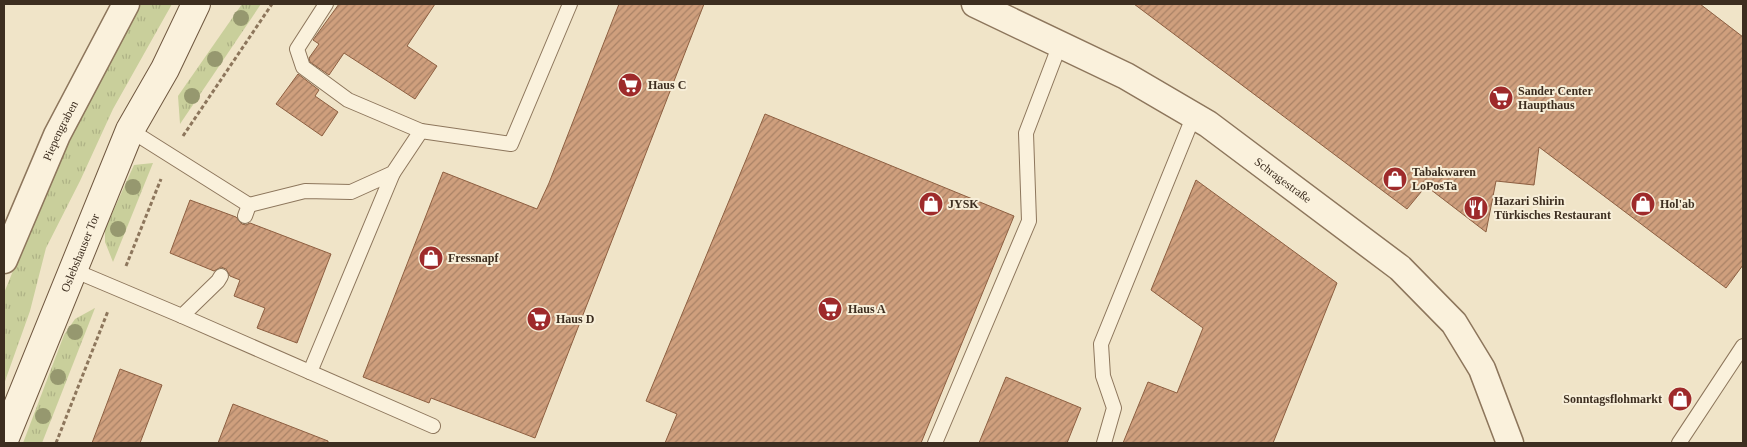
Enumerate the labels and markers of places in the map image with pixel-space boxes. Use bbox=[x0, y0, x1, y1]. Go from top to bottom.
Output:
supermarket icon: Haus C bbox=[617, 72, 643, 98]
place label: Haus C bbox=[648, 78, 686, 92]
place label: Sander Center Haupthaus bbox=[1518, 84, 1593, 112]
supermarket icon: Sander Center Haupthaus bbox=[1488, 85, 1514, 111]
place label: Tabakwaren LoPosTa bbox=[1412, 165, 1476, 193]
shop icon: Tabakwaren LoPosTa bbox=[1382, 166, 1408, 192]
shop icon: JYSK bbox=[918, 191, 944, 217]
shop icon: Hol'ab bbox=[1630, 191, 1656, 217]
place label: Hazari Shirin Türkisches Restaurant bbox=[1494, 194, 1611, 222]
restaurant icon: Hazari Shirin Türkisches Restaurant bbox=[1463, 195, 1489, 221]
place label: JYSK bbox=[948, 197, 979, 211]
place label: Hol'ab bbox=[1660, 197, 1695, 211]
shop icon: Fressnapf bbox=[418, 245, 444, 271]
place label: Fressnapf bbox=[448, 251, 499, 265]
supermarket icon: Haus A bbox=[817, 296, 843, 322]
place label: Haus A bbox=[848, 302, 886, 316]
supermarket icon: Haus D bbox=[526, 306, 552, 332]
place label: Haus D bbox=[556, 312, 595, 326]
shop icon: Sonntagsflohmarkt bbox=[1667, 386, 1693, 412]
place label: Sonntagsflohmarkt bbox=[1563, 392, 1662, 406]

